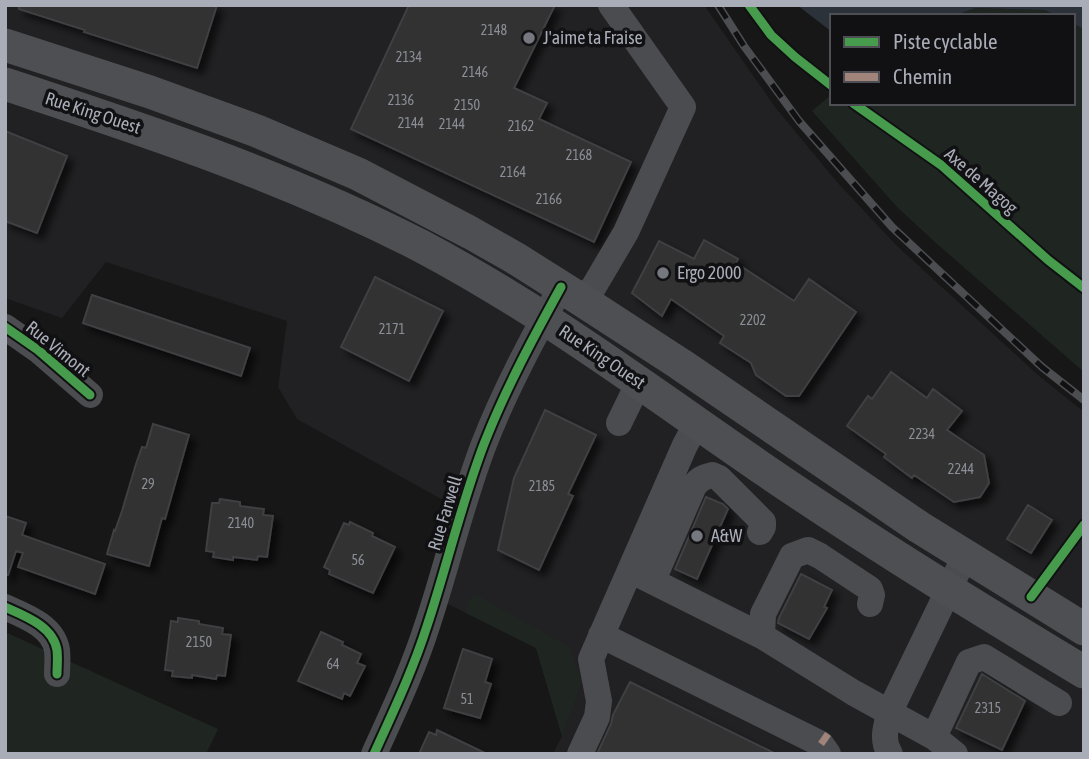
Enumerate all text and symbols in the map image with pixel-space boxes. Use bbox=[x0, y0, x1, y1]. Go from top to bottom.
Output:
legend bbox=[830, 14, 1075, 105]
house number: 2148 bbox=[481, 22, 508, 38]
place label: J'aime ta Fraise bbox=[543, 27, 643, 48]
text: Piste cyclable bbox=[893, 29, 998, 53]
marker: J'aime ta Fraise bbox=[521, 30, 537, 46]
house number: 2134 bbox=[396, 49, 423, 65]
house number: 2146 bbox=[462, 64, 489, 80]
text: Chemin bbox=[893, 64, 952, 88]
street label: Rue King Ouest bbox=[43, 87, 144, 138]
house number: 2136 bbox=[388, 92, 415, 108]
house number: 2150 bbox=[454, 97, 481, 113]
house number: 2144 bbox=[398, 115, 425, 131]
house number: 2144 bbox=[439, 116, 466, 132]
house number: 2162 bbox=[508, 118, 534, 134]
street label: Axe de Magog bbox=[941, 143, 1022, 218]
house number: 2168 bbox=[566, 147, 593, 163]
house number: 2164 bbox=[500, 164, 527, 180]
house number: 2166 bbox=[536, 191, 563, 207]
place label: Ergo 2000 bbox=[677, 262, 742, 283]
marker: Ergo 2000 bbox=[655, 265, 671, 281]
house number: 2202 bbox=[740, 312, 766, 328]
street label: Rue Vimont bbox=[22, 316, 95, 381]
street label: Rue King Ouest bbox=[555, 320, 649, 393]
house number: 2171 bbox=[379, 321, 405, 337]
house number: 2234 bbox=[909, 426, 936, 442]
house number: 2244 bbox=[948, 461, 975, 477]
street label: Rue Farwell bbox=[423, 473, 466, 553]
house number: 29 bbox=[141, 476, 155, 492]
house number: 2185 bbox=[529, 478, 555, 494]
house number: 2140 bbox=[228, 515, 255, 531]
place label: A&W bbox=[711, 525, 742, 546]
marker: A&W bbox=[689, 528, 705, 544]
house number: 56 bbox=[351, 552, 365, 568]
house number: 2150 bbox=[186, 634, 213, 650]
house number: 64 bbox=[326, 656, 340, 672]
house number: 51 bbox=[460, 691, 474, 707]
house number: 2315 bbox=[975, 700, 1001, 716]

